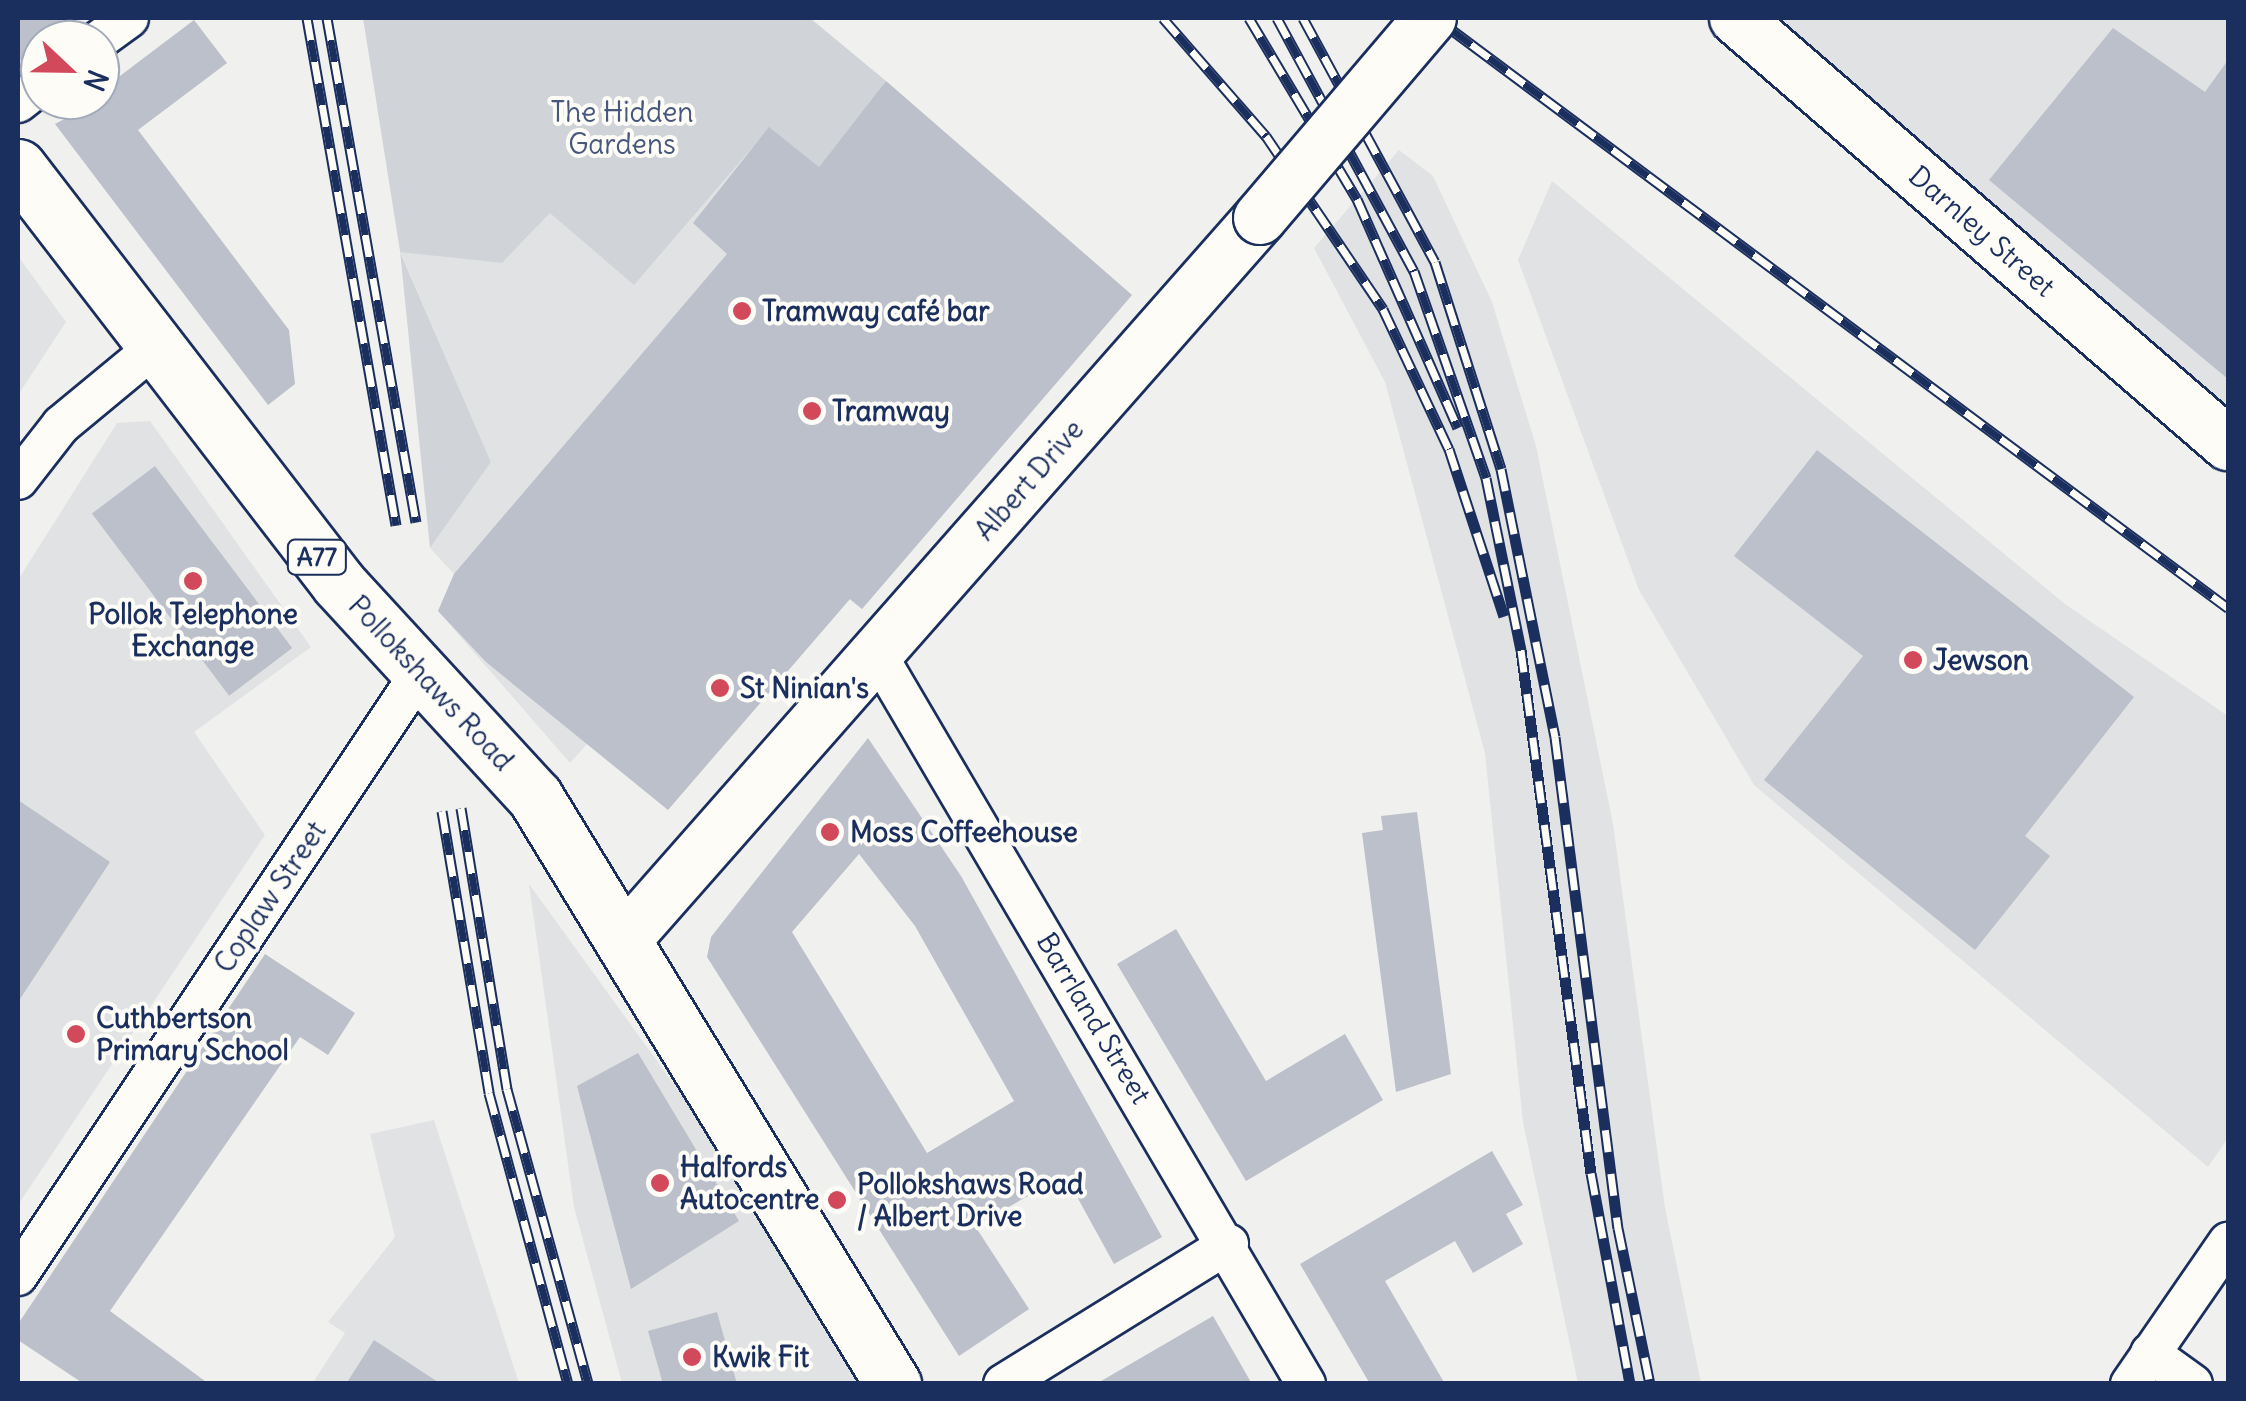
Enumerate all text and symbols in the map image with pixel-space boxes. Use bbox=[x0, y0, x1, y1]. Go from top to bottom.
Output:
north arrow bbox=[20, 20, 120, 120]
text: N bbox=[76, 65, 116, 96]
park label: The Hidden Gardens bbox=[550, 95, 694, 161]
street label: Darnley Street bbox=[1902, 159, 2062, 303]
place label: Tramway café bar bbox=[762, 294, 990, 328]
marker: Tramway café bar bbox=[731, 300, 753, 322]
place label: Tramway bbox=[832, 394, 950, 428]
marker: Tramway bbox=[801, 400, 823, 422]
street label: Albert Drive bbox=[968, 413, 1090, 547]
road number: A77 bbox=[284, 537, 350, 577]
marker: Pollok Telephone Exchange bbox=[182, 570, 204, 592]
street label: Pollokshaws Road bbox=[341, 589, 521, 777]
place label: Pollok Telephone Exchange bbox=[88, 597, 298, 663]
place label: Jewson bbox=[1933, 643, 2029, 677]
marker: Jewson bbox=[1902, 649, 1924, 671]
place label: St Ninian's bbox=[740, 671, 869, 705]
marker: St Ninian's bbox=[709, 677, 731, 699]
street label: Coplaw Street bbox=[207, 815, 333, 979]
place label: Moss Coffeehouse bbox=[850, 815, 1078, 849]
marker: Moss Coffeehouse bbox=[819, 821, 841, 843]
street label: Barrland Street bbox=[1030, 926, 1158, 1110]
place label: Cuthbertson Primary School bbox=[96, 1001, 289, 1067]
marker: Cuthbertson Primary School bbox=[65, 1023, 87, 1045]
place label: Halfords Autocentre bbox=[680, 1150, 819, 1216]
place label: Pollokshaws Road / Albert Drive bbox=[857, 1167, 1083, 1233]
marker: Halfords Autocentre bbox=[649, 1172, 671, 1194]
marker: Pollokshaws Road / Albert Drive bbox=[826, 1189, 848, 1211]
place label: Kwik Fit bbox=[712, 1340, 809, 1374]
marker: Kwik Fit bbox=[681, 1346, 703, 1368]

